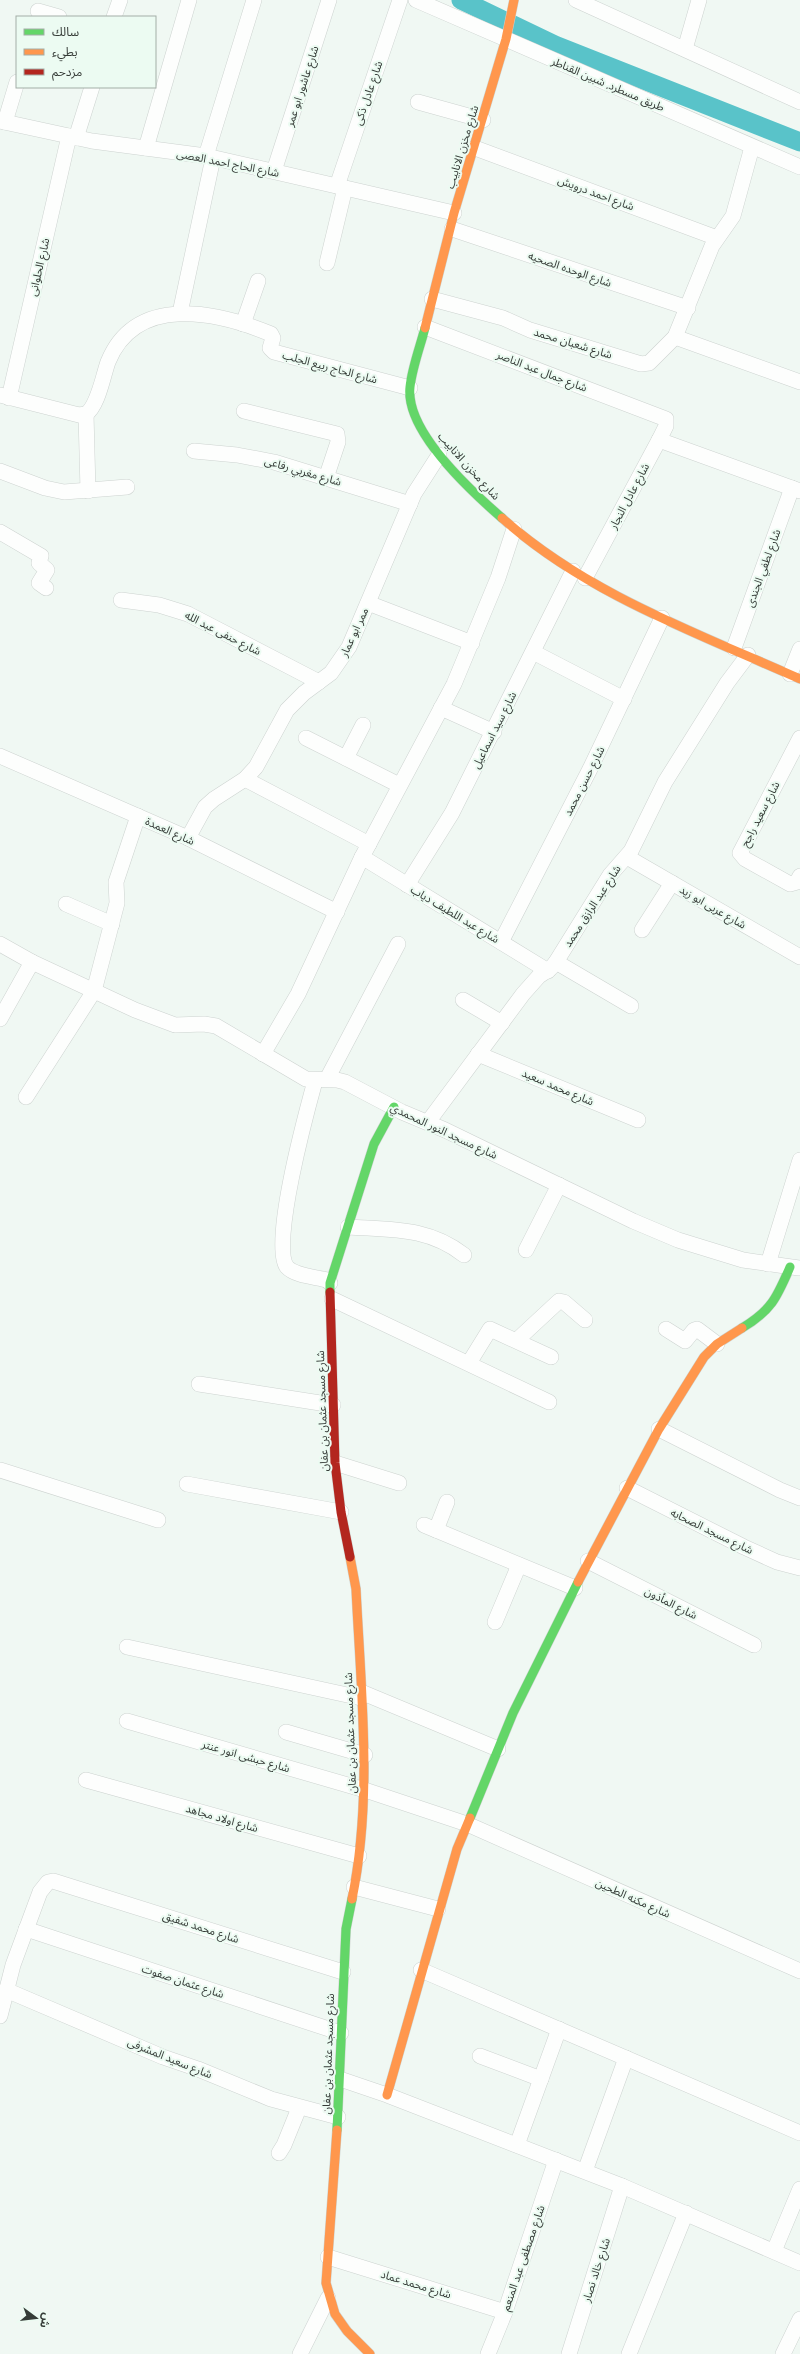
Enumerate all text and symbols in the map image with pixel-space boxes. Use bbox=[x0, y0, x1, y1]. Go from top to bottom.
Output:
legend bbox=[16, 16, 156, 88]
text: سالك bbox=[52, 24, 79, 39]
text: بطيء bbox=[52, 44, 78, 62]
street label: شارع عاشور ابو عمر bbox=[282, 44, 323, 129]
street label: طريق مسطرد, شبين القناطر bbox=[549, 53, 667, 114]
street label: شارع عادل ذكى bbox=[350, 59, 387, 127]
text: مزدحم bbox=[52, 64, 82, 81]
street label: شارع مخزن الانابيب bbox=[443, 103, 482, 191]
street label: شارع الحاج احمد العصى bbox=[175, 146, 281, 181]
street label: شارع احمد درويش bbox=[556, 173, 636, 214]
street label: شارع الحلوانى bbox=[26, 236, 54, 298]
street label: شارع الوحده الصحيه bbox=[526, 248, 614, 291]
street label: شارع شعبان محمد bbox=[532, 324, 614, 363]
street label: شارع جمال عبد الناصر bbox=[493, 347, 590, 396]
street label: شارع الحاج ربيع الجلب bbox=[281, 348, 379, 387]
street label: شارع مخزن الانابيب bbox=[434, 429, 503, 504]
street label: شارع مغربي رفاعى bbox=[262, 453, 343, 491]
street label: شارع عادل النجار bbox=[605, 460, 653, 533]
street label: شارع لطفي الجندى bbox=[742, 527, 786, 610]
street label: ممر ابو عمار bbox=[336, 605, 372, 660]
street label: شارع حنفى عبد الله bbox=[182, 608, 264, 659]
street label: شارع سيد اسماعيل bbox=[469, 689, 520, 771]
street label: شارع حسن محمد bbox=[560, 743, 609, 819]
street label: شارع سعيد راجح bbox=[737, 779, 784, 850]
street label: شارع العمدة bbox=[143, 814, 197, 849]
street label: شارع عبد الرازق محمد bbox=[560, 862, 625, 950]
street label: شارع عبد اللطيف دياب bbox=[408, 882, 502, 947]
street label: شارع عربى ابو زيد bbox=[677, 882, 749, 933]
street label: شارع محمد سعيد bbox=[520, 1066, 596, 1110]
street label: شارع مسجد النور المحمدي bbox=[387, 1100, 500, 1164]
street label: شارع مسجد عثمان بن عفان bbox=[313, 1350, 332, 1472]
street label: شارع مسجد الصحابه bbox=[668, 1505, 756, 1558]
street label: شارع المأذون bbox=[642, 1584, 700, 1623]
street label: شارع مسجد عثمان بن عفان bbox=[341, 1672, 360, 1794]
street label: شارع حبشى انور عنتر bbox=[199, 1736, 292, 1776]
street label: شارع اولاد مجاهد bbox=[184, 1801, 260, 1836]
street label: شارع مكنه الطحين bbox=[593, 1875, 673, 1922]
street label: شارع محمد شفيق bbox=[161, 1908, 241, 1947]
street label: شارع عثمان صفوت bbox=[140, 1961, 226, 2002]
street label: شارع مسجد عثمان بن عفان bbox=[319, 1993, 338, 2115]
street label: شارع سعيد المشرفى bbox=[125, 2035, 215, 2082]
street label: شارع مصطفى عبد المنعم bbox=[498, 2203, 550, 2313]
street label: شارع خالد نصار bbox=[579, 2236, 614, 2305]
street label: شارع محمد عماد bbox=[379, 2267, 453, 2302]
north arrow bbox=[16, 2298, 56, 2338]
text: ش bbox=[37, 2311, 54, 2330]

